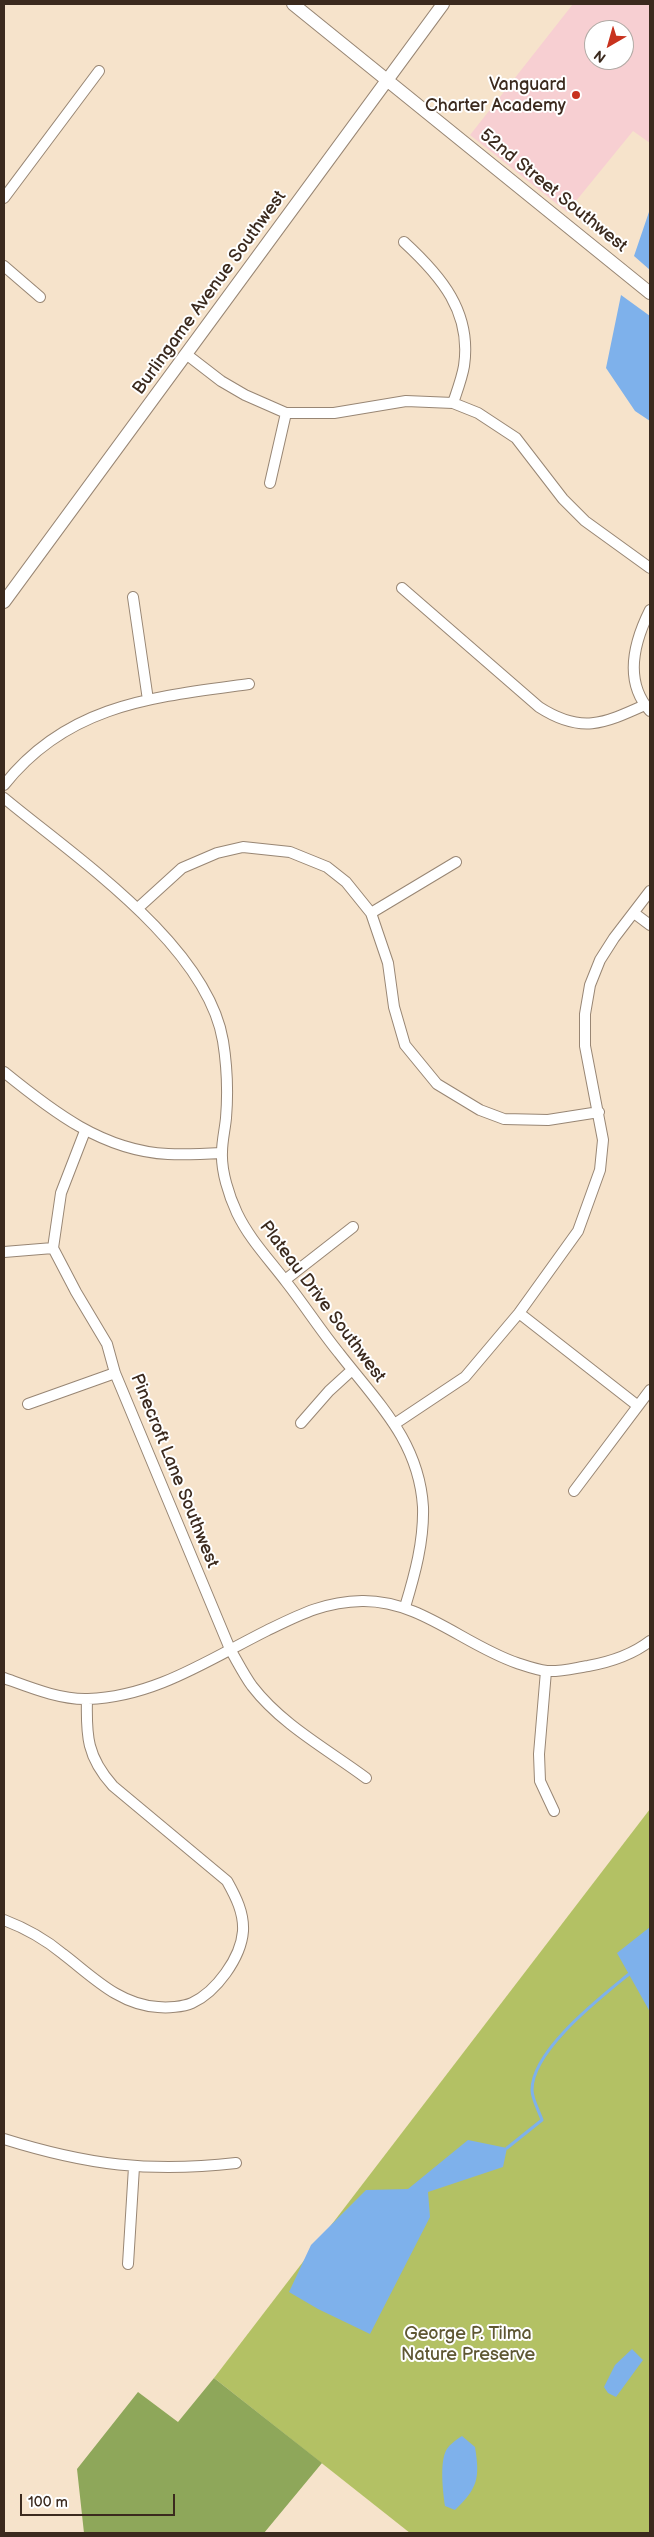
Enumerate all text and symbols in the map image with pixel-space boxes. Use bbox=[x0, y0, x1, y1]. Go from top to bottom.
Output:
north arrow bbox=[584, 20, 634, 70]
text: N bbox=[591, 46, 609, 66]
place label: Vanguard Charter Academy bbox=[425, 74, 566, 116]
marker: Vanguard Charter Academy bbox=[570, 89, 582, 101]
street label: 52nd Street Southwest bbox=[475, 125, 631, 257]
street label: Burlingame Avenue Southwest bbox=[129, 187, 291, 399]
street label: Plateau Drive Southwest bbox=[254, 1217, 390, 1387]
street label: Pinecroft Lane Southwest bbox=[125, 1371, 223, 1571]
park label: George P. Tilma Nature Preserve bbox=[401, 2323, 535, 2366]
scale bar bbox=[22, 2484, 178, 2516]
text: 100 m bbox=[28, 2493, 68, 2512]

